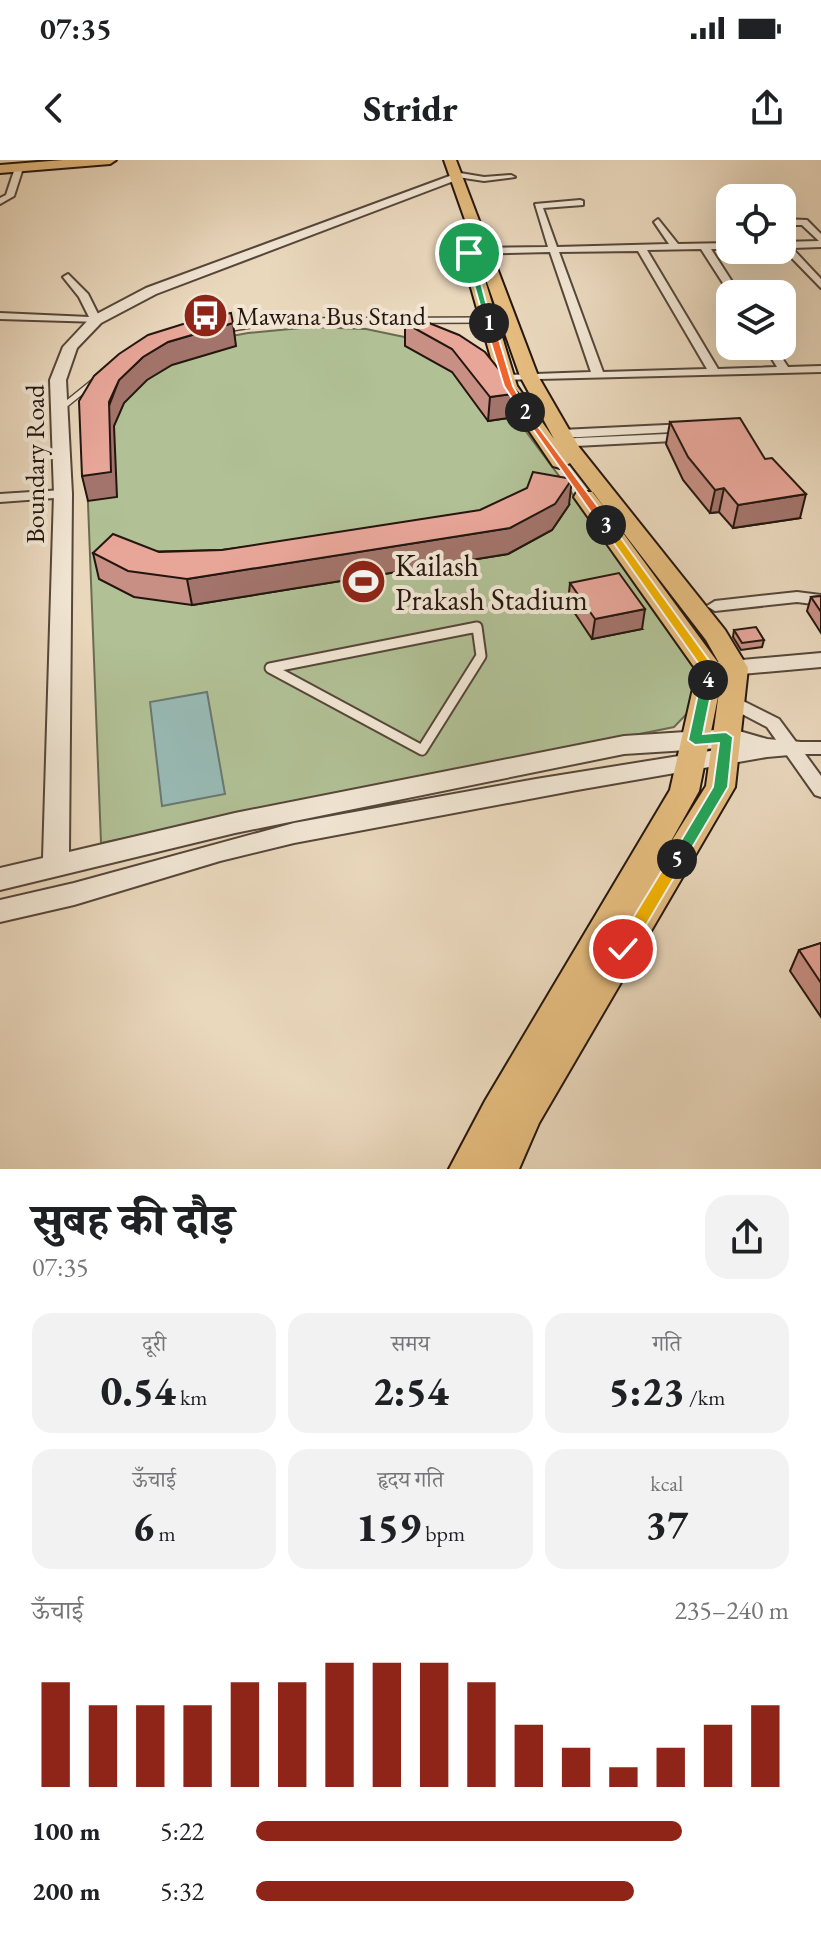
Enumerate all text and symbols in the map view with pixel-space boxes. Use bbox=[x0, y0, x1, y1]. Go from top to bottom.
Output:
text: 07:35 bbox=[40, 9, 112, 48]
text: Stridr bbox=[363, 85, 458, 132]
icon: back bbox=[32, 86, 76, 130]
icon: share bbox=[745, 86, 789, 130]
map controls bbox=[716, 184, 796, 360]
button: locate bbox=[716, 184, 796, 264]
pin bbox=[435, 219, 503, 287]
icon: arrive bbox=[447, 231, 491, 275]
button: layers bbox=[716, 280, 796, 360]
bus stop icon: Mawana Bus Stand bbox=[181, 292, 229, 340]
place label: Mawana Bus Stand bbox=[236, 299, 427, 333]
pin: 1 bbox=[469, 303, 509, 343]
text: 1 bbox=[483, 308, 495, 337]
street label: Boundary Road bbox=[18, 384, 52, 543]
pin: 2 bbox=[505, 392, 545, 432]
text: 2 bbox=[519, 397, 531, 426]
pin: 3 bbox=[586, 505, 626, 545]
text: 3 bbox=[600, 510, 612, 539]
place label: Kailash Prakash Stadium bbox=[395, 546, 588, 619]
sports icon: Kailash Prakash Stadium bbox=[340, 558, 388, 606]
pin: 4 bbox=[688, 660, 728, 700]
text: 4 bbox=[702, 665, 714, 694]
pin: 5 bbox=[657, 839, 697, 879]
text: 5 bbox=[671, 844, 683, 873]
pin bbox=[589, 915, 657, 983]
icon: check bbox=[601, 927, 645, 971]
text: सुबह की दौड़ bbox=[32, 1191, 234, 1248]
button: share bbox=[705, 1195, 789, 1279]
text: 07:35 bbox=[32, 1250, 88, 1284]
text: दूरी bbox=[142, 1329, 166, 1358]
text: समय bbox=[391, 1329, 430, 1358]
text: गति bbox=[652, 1329, 681, 1358]
text: 0.54 bbox=[101, 1365, 176, 1417]
text: 2:54 bbox=[372, 1365, 449, 1417]
text: 5:23 bbox=[608, 1365, 685, 1417]
text: km bbox=[176, 1383, 208, 1412]
text: /km bbox=[685, 1383, 725, 1412]
text: ऊँचाई bbox=[132, 1465, 176, 1494]
text: हृदय गति bbox=[377, 1465, 444, 1494]
text: kcal bbox=[650, 1469, 683, 1498]
text: 37 bbox=[645, 1498, 688, 1550]
text: 6 bbox=[133, 1501, 154, 1553]
text: 159 bbox=[356, 1501, 421, 1553]
text: m bbox=[154, 1519, 176, 1548]
text: bpm bbox=[421, 1519, 465, 1548]
text: ऊँचाई bbox=[32, 1593, 83, 1627]
text: 235–240 m bbox=[674, 1593, 789, 1627]
text: 100 m bbox=[32, 1814, 100, 1848]
text: 5:22 bbox=[160, 1814, 204, 1848]
text: 200 m bbox=[32, 1874, 100, 1908]
text: 5:32 bbox=[160, 1874, 204, 1908]

